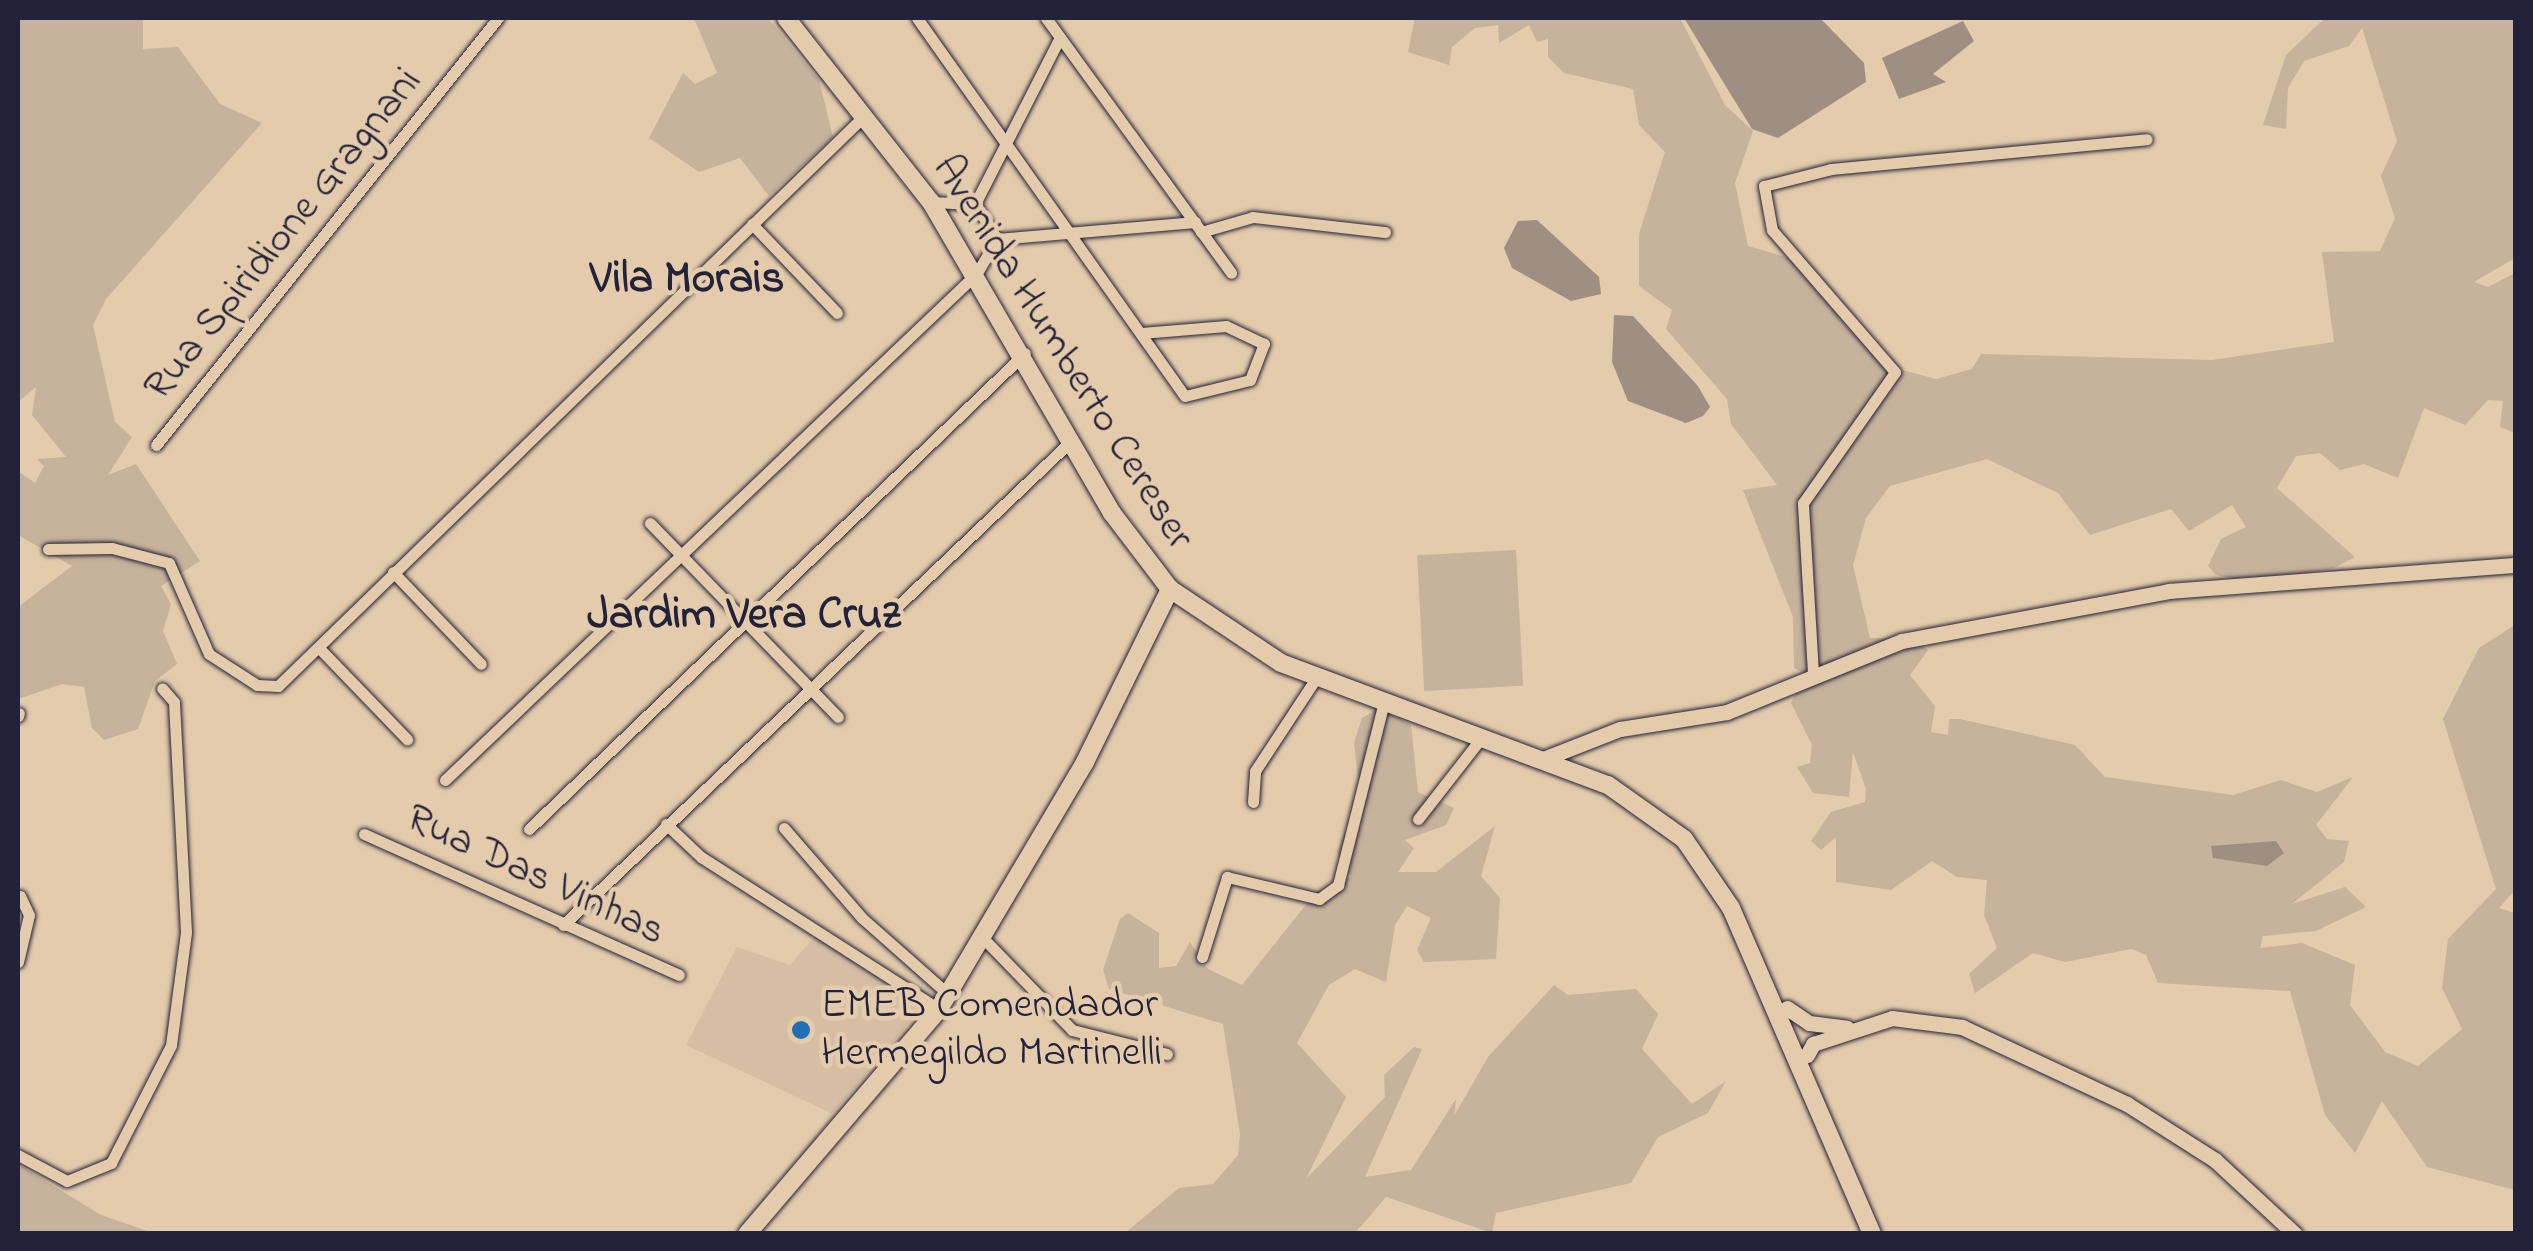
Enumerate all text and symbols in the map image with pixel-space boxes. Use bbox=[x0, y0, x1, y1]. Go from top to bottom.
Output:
street label: Rua Spiridione Gragnani bbox=[134, 58, 434, 412]
street label: Avenida Humberto Cereser bbox=[920, 147, 1204, 559]
district label: Vila Morais bbox=[590, 254, 784, 308]
district label: Jardim Vera Cruz bbox=[587, 590, 901, 644]
street label: Rua Das Vinhas bbox=[398, 794, 672, 958]
place label: EMEB Comendador Hermegildo Martinelli bbox=[821, 981, 1162, 1080]
marker: EMEB Comendador Hermegildo Martinelli bbox=[790, 1019, 812, 1041]

